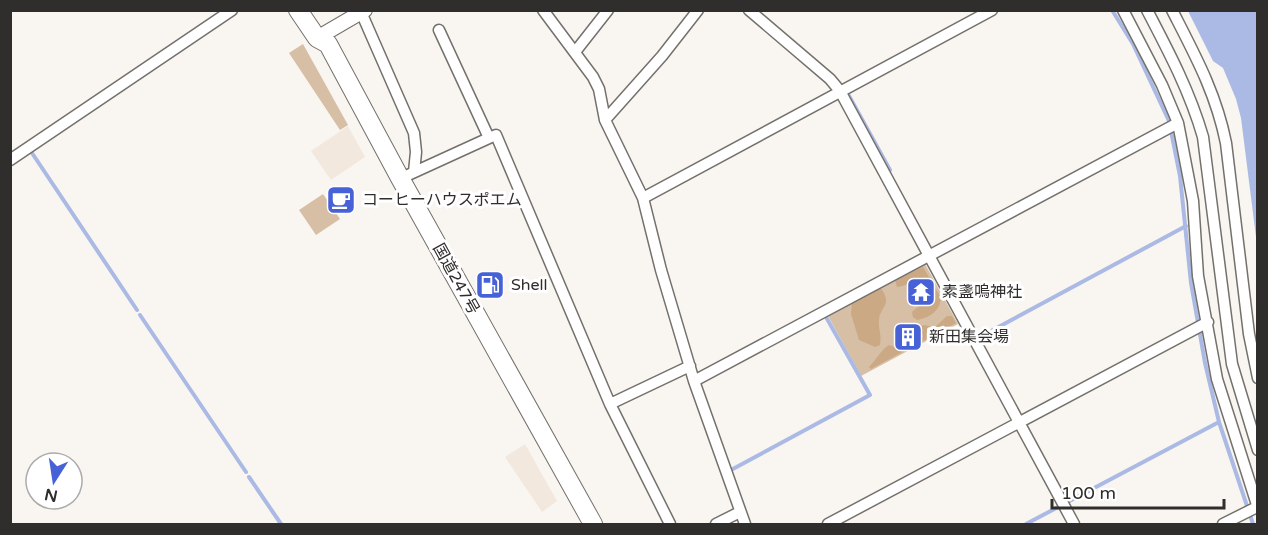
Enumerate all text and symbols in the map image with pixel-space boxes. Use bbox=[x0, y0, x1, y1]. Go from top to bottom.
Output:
cafe icon: コーヒーハウスポエム bbox=[325, 184, 357, 216]
place label: コーヒーハウスポエム bbox=[362, 190, 522, 210]
street label: 国道247号 bbox=[428, 240, 484, 318]
fuel station icon: Shell bbox=[474, 269, 506, 301]
place label: Shell bbox=[511, 275, 548, 295]
temple icon: 素盞嗚神社 bbox=[905, 276, 937, 308]
place label: 素盞嗚神社 bbox=[942, 282, 1022, 302]
building icon: 新田集会場 bbox=[892, 321, 924, 353]
place label: 新田集会場 bbox=[929, 327, 1009, 347]
north arrow bbox=[24, 451, 84, 511]
scale bar bbox=[1052, 472, 1224, 510]
text: 100 m bbox=[1061, 482, 1116, 504]
text: N bbox=[43, 484, 59, 506]

